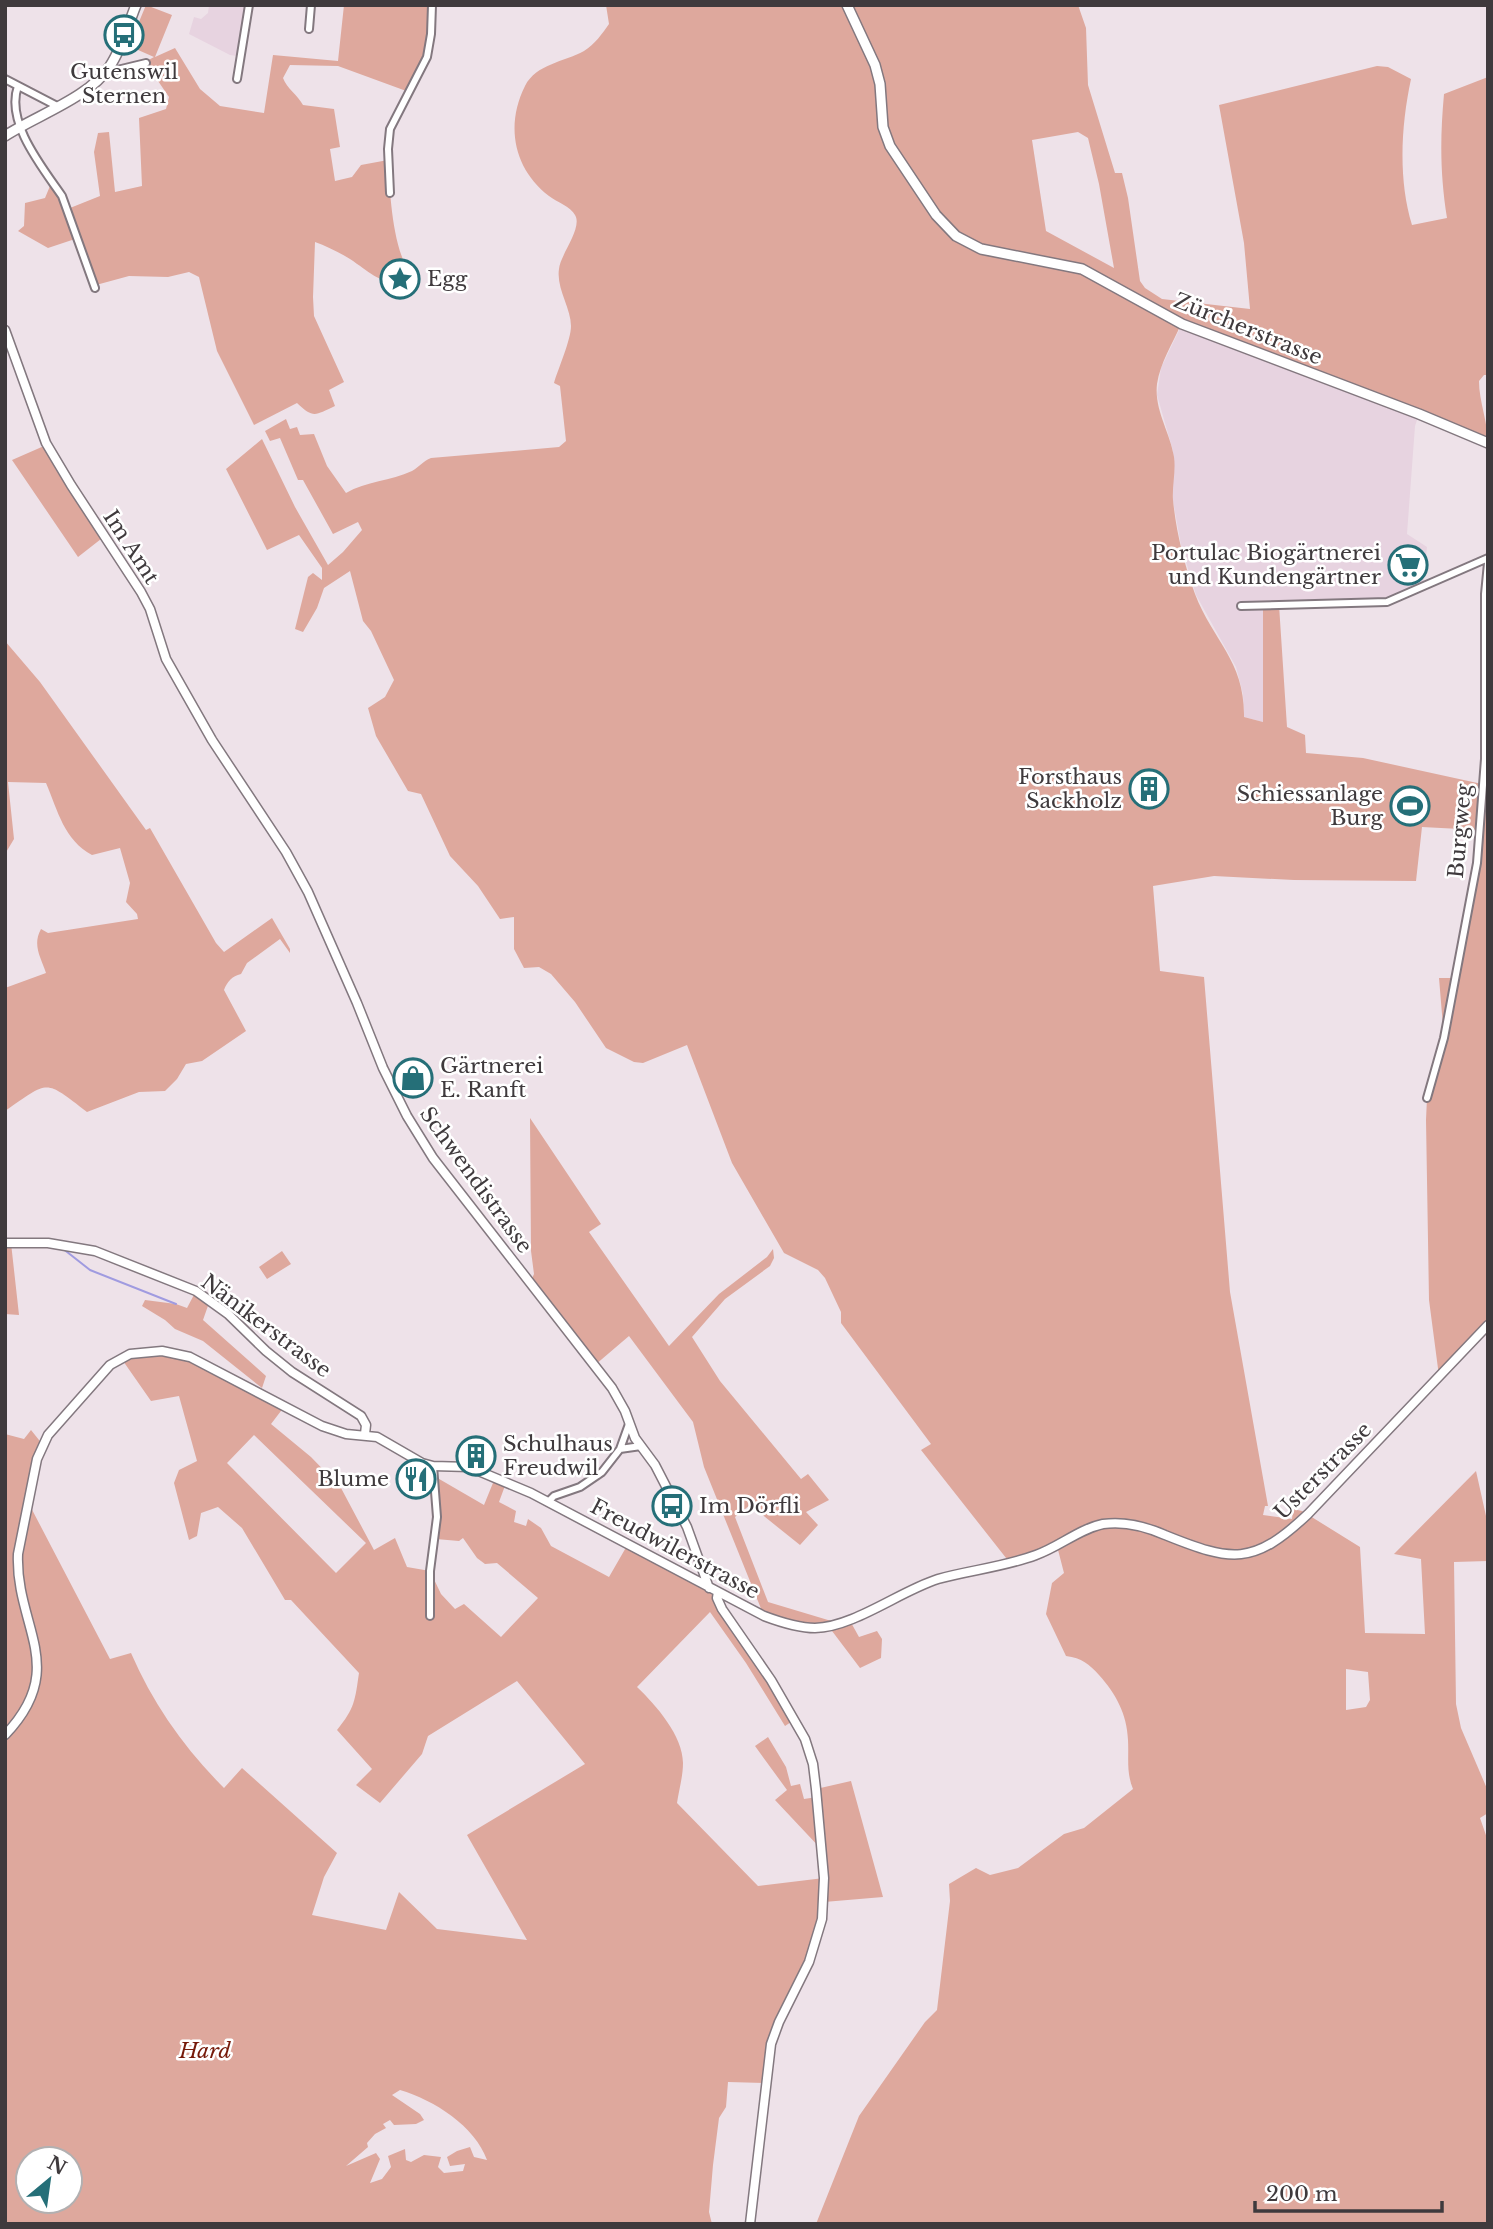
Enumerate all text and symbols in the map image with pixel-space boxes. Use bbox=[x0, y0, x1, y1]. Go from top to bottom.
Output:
bus stop icon: Gutenswil Sternen bbox=[103, 14, 145, 56]
place label: Gutenswil Sternen bbox=[70, 59, 178, 109]
place icon: Egg bbox=[379, 258, 421, 300]
place label: Egg bbox=[427, 266, 468, 292]
street label: Zürcherstrasse bbox=[1170, 287, 1326, 371]
street label: Im Amt bbox=[97, 505, 165, 589]
place label: Portulac Biogärtnerei und Kundengärtner bbox=[1151, 540, 1381, 590]
supermarket icon: Portulac Biogärtnerei und Kundengärtner bbox=[1387, 544, 1429, 586]
place label: Forsthaus Sackholz bbox=[1018, 764, 1122, 814]
building icon: Forsthaus Sackholz bbox=[1128, 768, 1170, 810]
place label: Schiessanlage Burg bbox=[1236, 781, 1383, 831]
street label: Burgweg bbox=[1443, 782, 1477, 879]
sports icon: Schiessanlage Burg bbox=[1389, 785, 1431, 827]
place label: Gärtnerei E. Ranft bbox=[440, 1053, 543, 1103]
shop icon: Gärtnerei E. Ranft bbox=[392, 1057, 434, 1099]
street label: Schwendistrasse bbox=[414, 1102, 538, 1258]
street label: Nänikerstrasse bbox=[196, 1269, 336, 1383]
street label: Usterstrasse bbox=[1269, 1417, 1377, 1525]
place label: Schulhaus Freudwil bbox=[503, 1431, 613, 1481]
building icon: Schulhaus Freudwil bbox=[455, 1435, 497, 1477]
restaurant icon: Blume bbox=[395, 1458, 437, 1500]
place label: Blume bbox=[317, 1466, 389, 1492]
bus stop icon: Im Dörfli bbox=[651, 1485, 693, 1527]
street label: Freudwilerstrasse bbox=[586, 1493, 764, 1605]
place label: Im Dörfli bbox=[699, 1493, 800, 1519]
park label: Hard bbox=[178, 2038, 232, 2064]
north arrow bbox=[14, 2145, 84, 2215]
text: N bbox=[44, 2151, 71, 2180]
scale bar bbox=[1255, 2170, 1442, 2214]
text: 200 m bbox=[1266, 2181, 1338, 2207]

